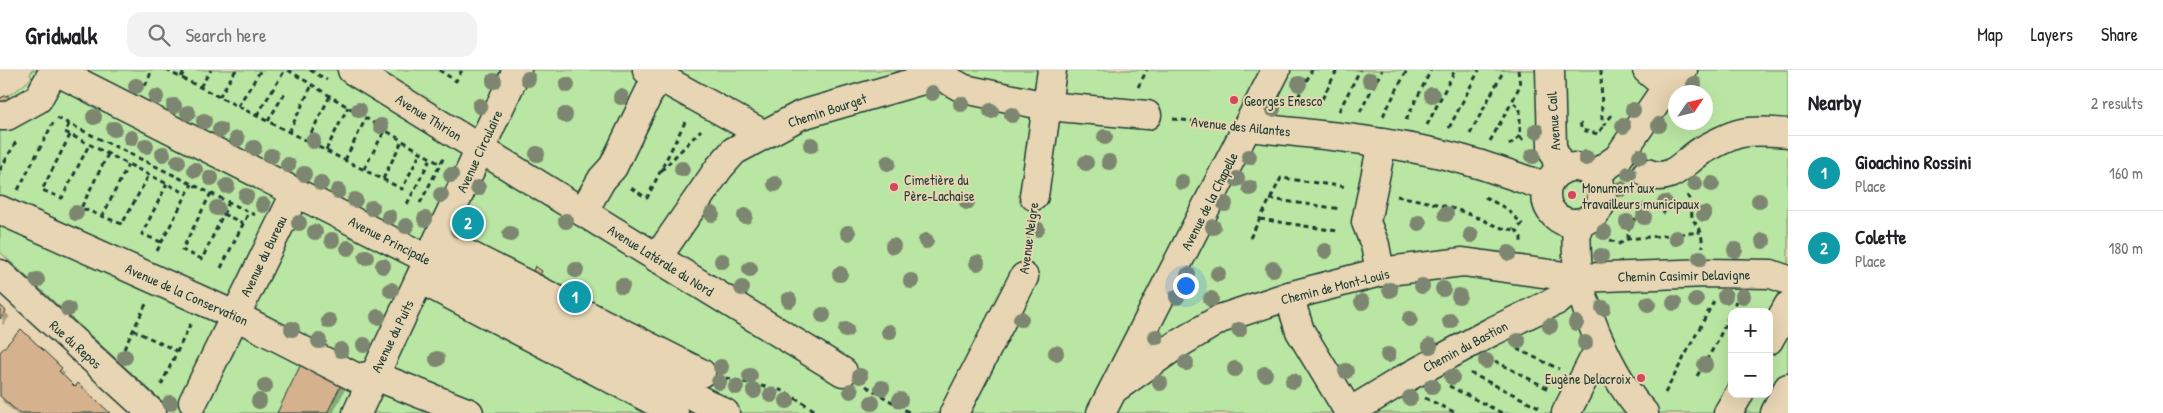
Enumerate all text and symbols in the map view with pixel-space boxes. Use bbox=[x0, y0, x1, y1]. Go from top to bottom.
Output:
search box bbox=[127, 12, 477, 57]
text: Gridwalk bbox=[25, 19, 97, 51]
icon: search bbox=[145, 21, 173, 49]
text: Search here bbox=[185, 22, 267, 48]
text: Map bbox=[1977, 22, 2003, 47]
text: Layers bbox=[2031, 22, 2073, 47]
text: Share bbox=[2101, 22, 2138, 47]
north arrow bbox=[1668, 85, 1713, 130]
street label: Chemin Bourget bbox=[785, 88, 869, 133]
text: Nearby bbox=[1808, 88, 1861, 117]
street label: Avenue Thirion bbox=[392, 89, 466, 145]
place label: Georges Enesco bbox=[1244, 91, 1323, 111]
street label: Avenue Cail bbox=[1541, 91, 1565, 151]
text: 2 results bbox=[2091, 92, 2143, 114]
marker: Georges Enesco bbox=[1228, 94, 1240, 106]
street label: Avenue Circulaire bbox=[452, 106, 507, 195]
street label: Avenue des Ailantes bbox=[1190, 111, 1292, 141]
street label: Avenue de la Chapelle bbox=[1176, 148, 1243, 254]
text: Gioachino Rossini bbox=[1855, 149, 1972, 175]
text: 1 bbox=[1821, 162, 1827, 184]
text: 160 m bbox=[2109, 162, 2143, 184]
place label: Cimetière du Père-Lachaise bbox=[904, 170, 975, 205]
text: Place bbox=[1855, 175, 1886, 197]
place label: Monument aux travailleurs municipaux bbox=[1582, 178, 1700, 214]
marker: Cimetière du Père-Lachaise bbox=[888, 181, 900, 193]
marker: Monument aux travailleurs municipaux bbox=[1566, 189, 1578, 201]
street label: Avenue Neigre bbox=[1014, 201, 1043, 275]
pin: 2 bbox=[452, 204, 484, 242]
street label: Avenue Principale bbox=[345, 211, 435, 270]
street label: Avenue du Bureau bbox=[235, 212, 291, 300]
street label: Avenue Latérale du Nord bbox=[604, 220, 718, 301]
text: Colette bbox=[1855, 224, 1906, 250]
text: 2 bbox=[1820, 237, 1828, 259]
text: 180 m bbox=[2109, 237, 2143, 259]
text: Place bbox=[1855, 250, 1886, 272]
street label: Avenue de la Conservation bbox=[123, 258, 251, 330]
street label: Chemin de Mont-Louis bbox=[1279, 263, 1391, 309]
street label: Chemin Casimir Delavigne bbox=[1618, 264, 1751, 287]
your location bbox=[1173, 273, 1199, 299]
pin: 1 bbox=[559, 278, 591, 316]
street label: Avenue du Puits bbox=[366, 296, 418, 376]
map controls bbox=[1728, 308, 1773, 398]
button: + bbox=[1728, 308, 1773, 353]
street label: Rue du Repos bbox=[45, 316, 106, 373]
street label: Chemin du Bastion bbox=[1419, 316, 1511, 376]
button: − bbox=[1728, 353, 1773, 398]
place label: Eugène Delacroix bbox=[1545, 369, 1631, 389]
marker: Eugène Delacroix bbox=[1635, 372, 1647, 384]

